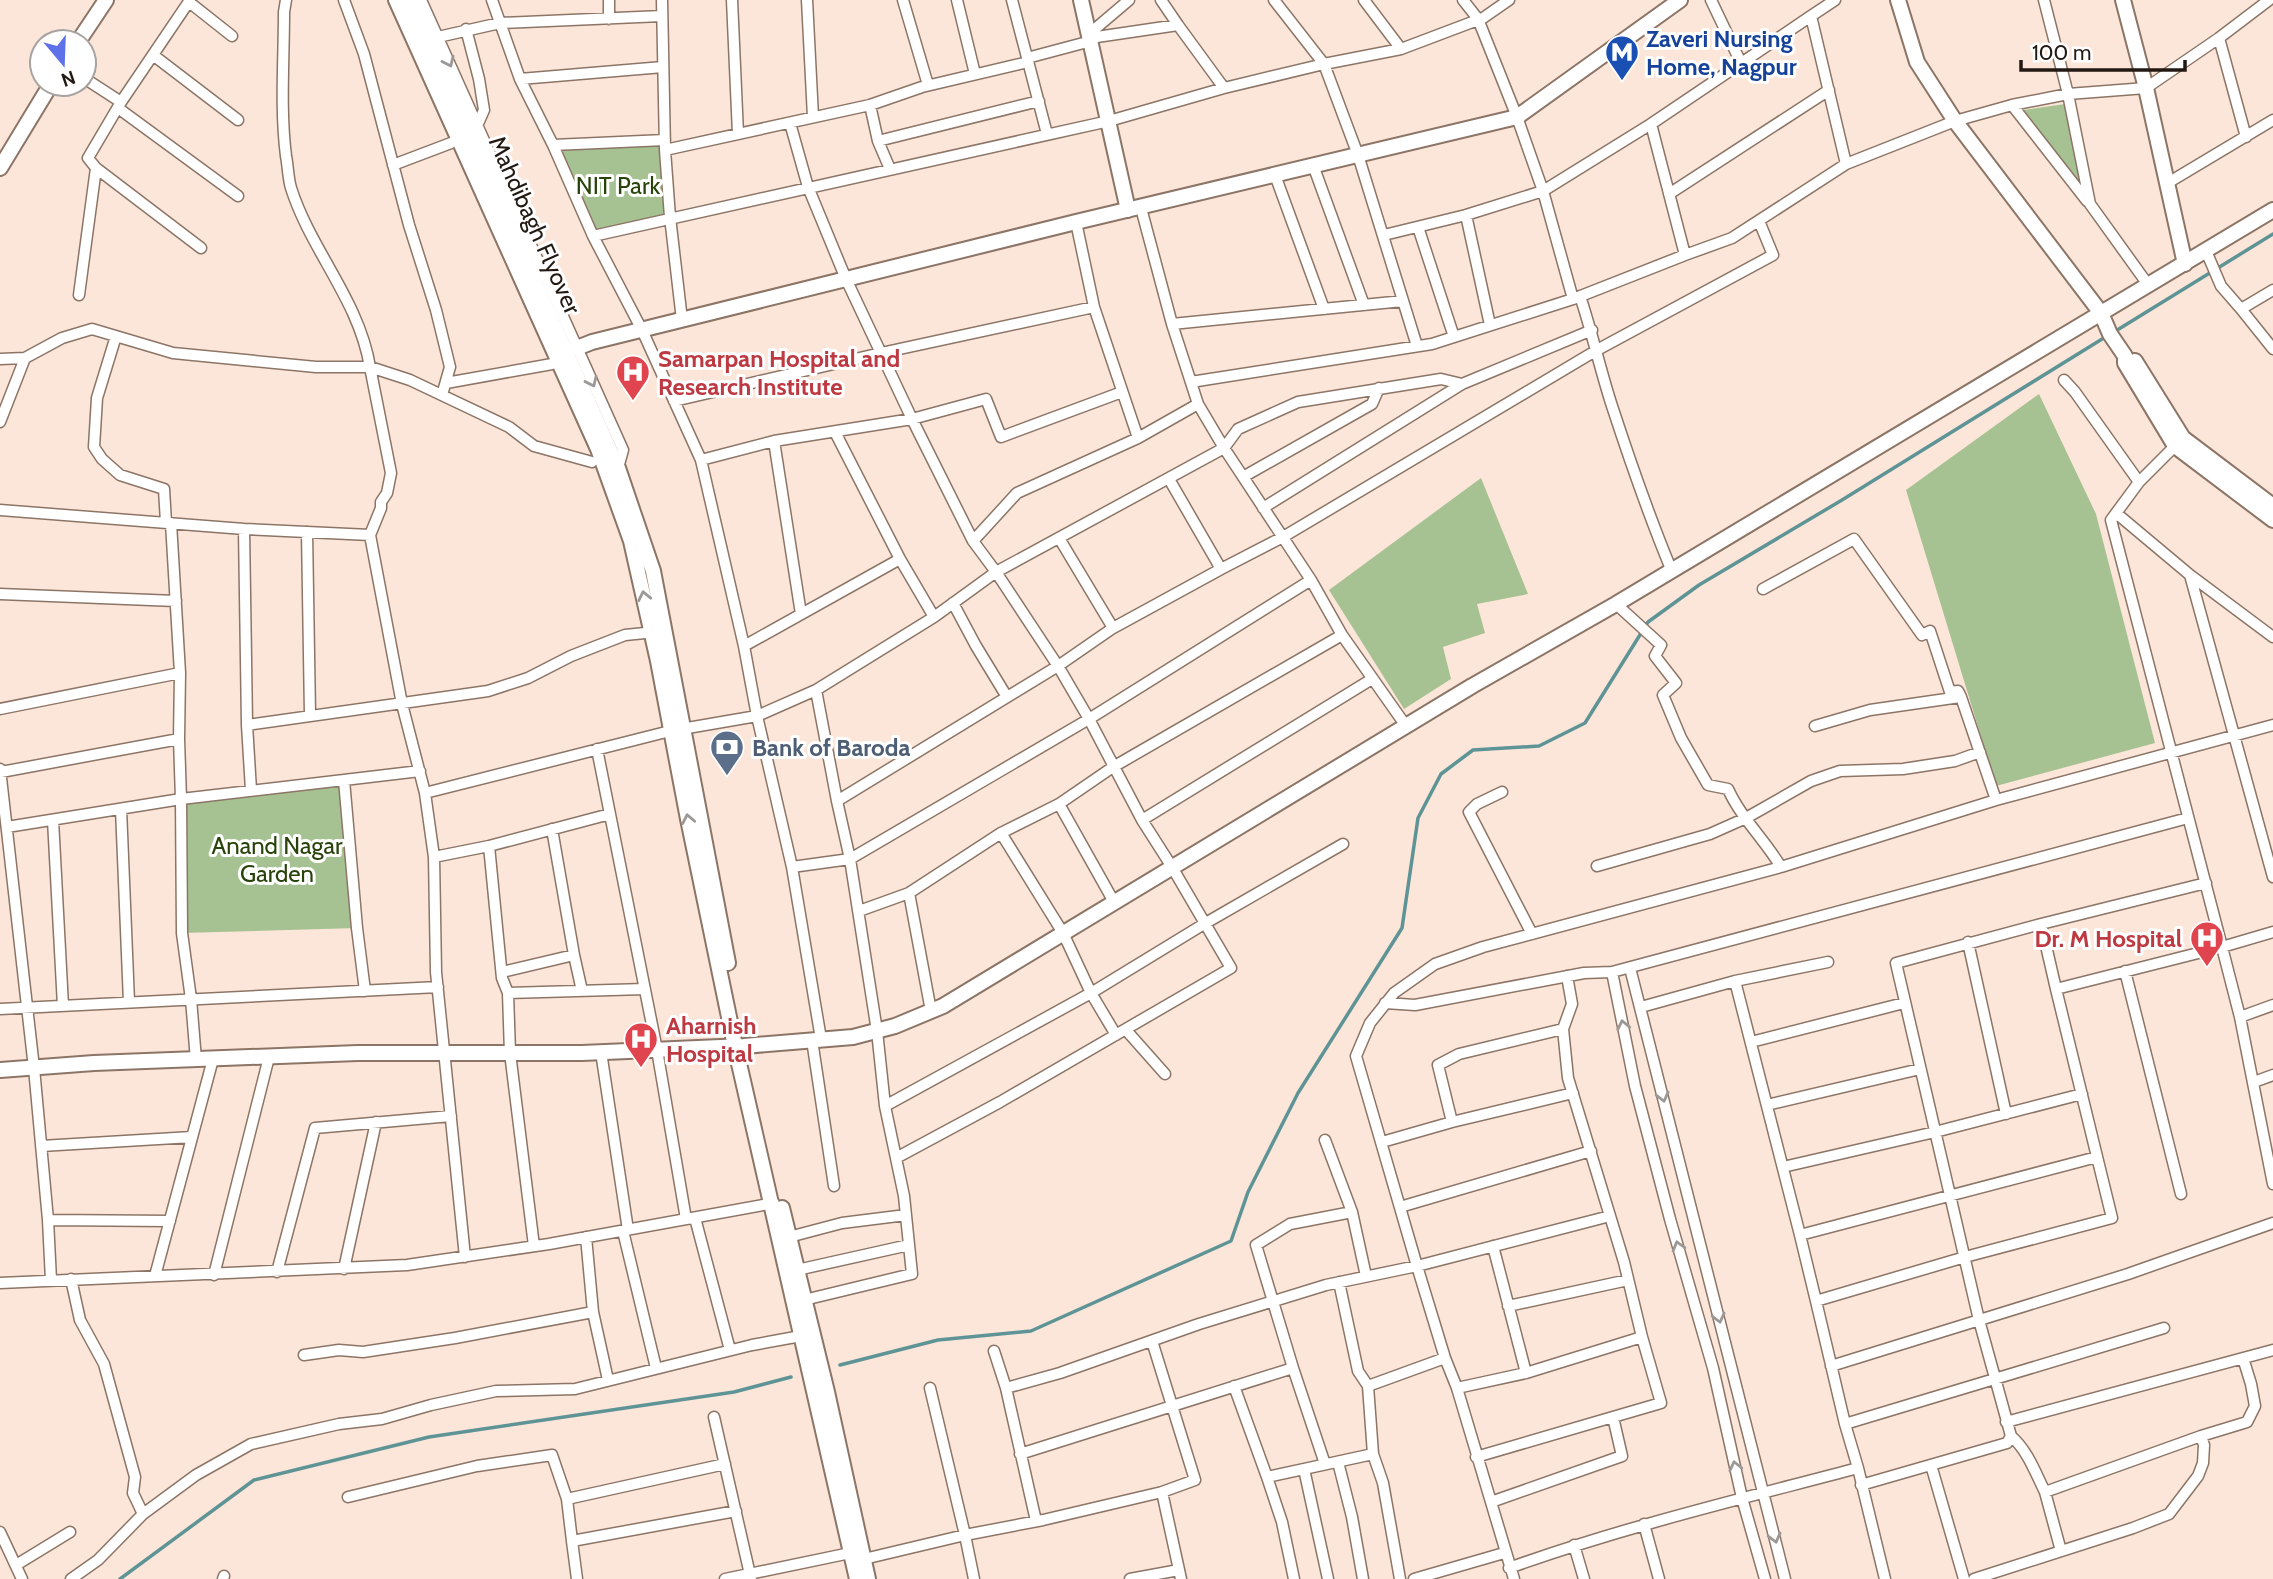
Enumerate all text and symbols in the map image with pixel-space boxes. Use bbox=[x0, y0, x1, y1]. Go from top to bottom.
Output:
place label: Zaveri Nursing Home, Nagpur bbox=[1646, 24, 1797, 81]
north arrow bbox=[28, 28, 98, 98]
scale bar bbox=[2021, 28, 2186, 72]
metro station icon: Zaveri Nursing Home, Nagpur bbox=[1603, 33, 1641, 82]
text: 100 m bbox=[2032, 40, 2091, 65]
one-way arrow bbox=[441, 55, 455, 67]
text: N bbox=[58, 66, 78, 92]
street label: Mahdibagh Flyover bbox=[483, 131, 587, 319]
park label: NIT Park bbox=[576, 171, 660, 200]
place label: Samarpan Hospital and Research Institute bbox=[658, 344, 900, 401]
hospital icon: Samarpan Hospital and Research Institute bbox=[614, 353, 652, 402]
one-way arrow bbox=[584, 374, 598, 387]
one-way arrow bbox=[637, 590, 652, 602]
bank icon: Bank of Baroda bbox=[708, 728, 746, 777]
place label: Bank of Baroda bbox=[752, 733, 910, 762]
one-way arrow bbox=[681, 813, 696, 825]
park label: Anand Nagar Garden bbox=[211, 831, 343, 888]
hospital icon: Dr. M Hospital bbox=[2188, 919, 2226, 968]
place label: Dr. M Hospital bbox=[2035, 924, 2182, 953]
place label: Aharnish Hospital bbox=[666, 1011, 756, 1068]
one-way arrow bbox=[1616, 1019, 1631, 1031]
hospital icon: Aharnish Hospital bbox=[622, 1020, 660, 1069]
one-way arrow bbox=[1655, 1091, 1669, 1103]
one-way arrow bbox=[1672, 1240, 1686, 1252]
one-way arrow bbox=[1711, 1312, 1725, 1324]
one-way arrow bbox=[1729, 1460, 1743, 1472]
one-way arrow bbox=[1767, 1532, 1781, 1544]

